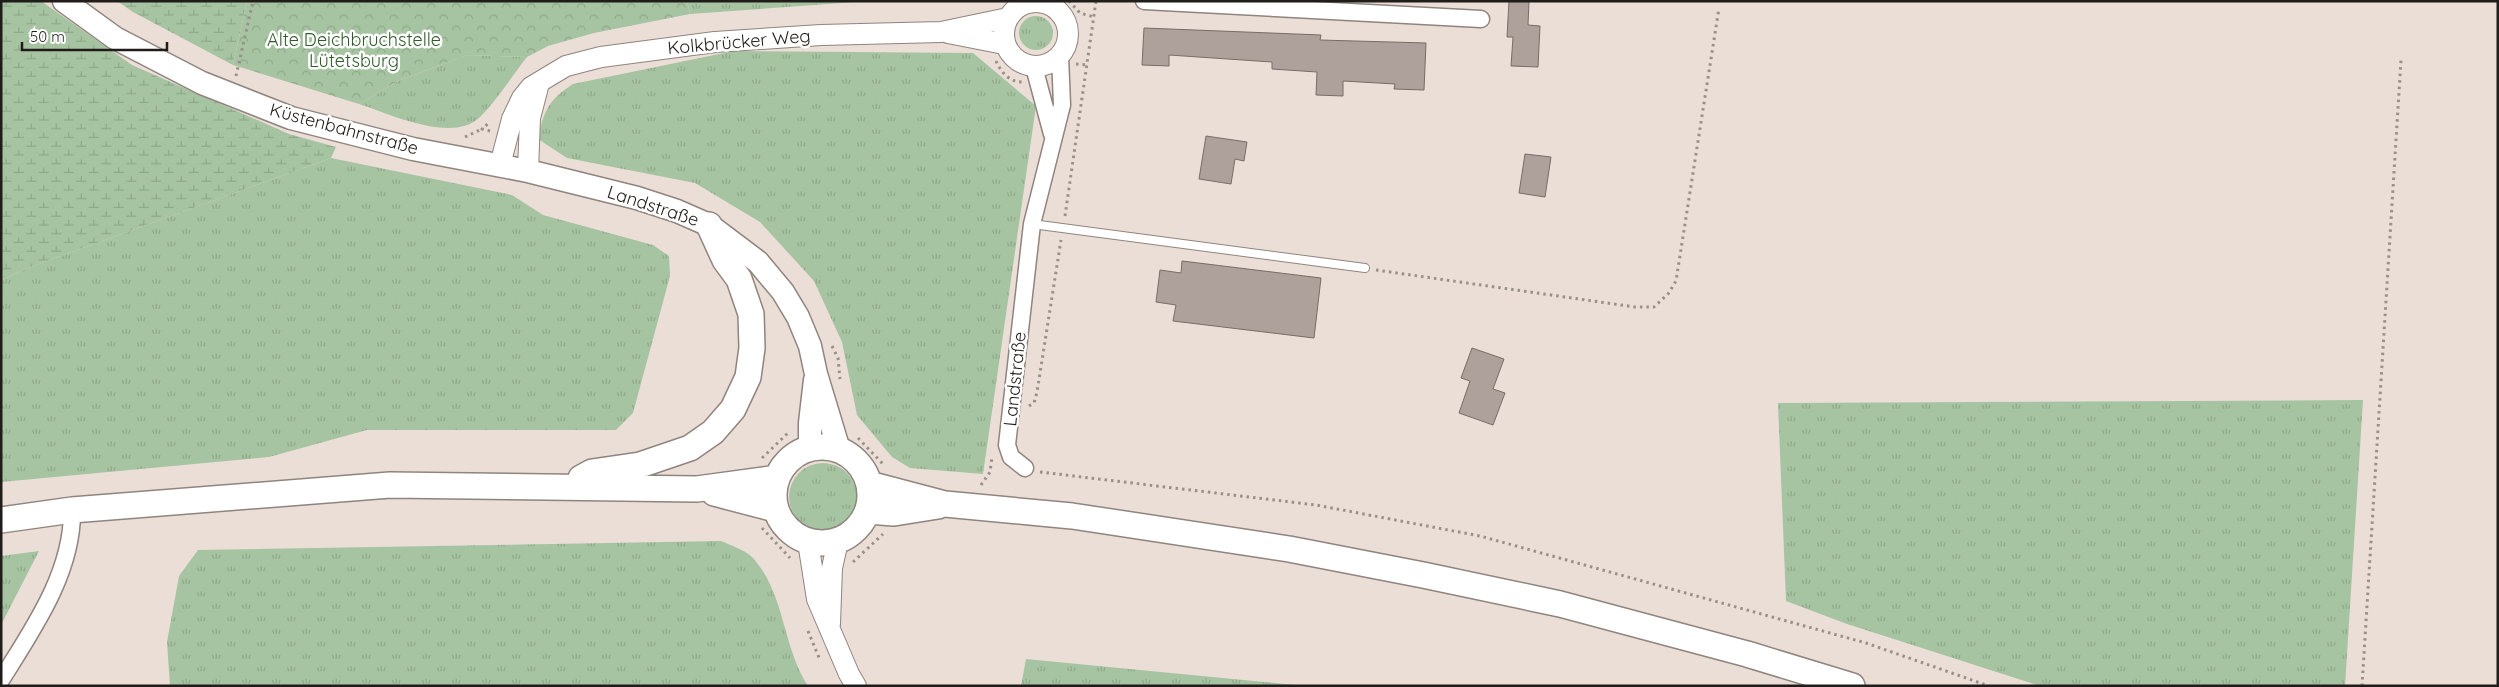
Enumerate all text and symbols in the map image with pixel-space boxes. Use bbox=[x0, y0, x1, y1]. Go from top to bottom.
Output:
scale bar bbox=[22, 20, 168, 52]
street label: Kolkbrücker Weg bbox=[667, 24, 811, 59]
text: 50 m bbox=[30, 27, 65, 46]
park label: Alte Deichbruchstelle Lütetsburg bbox=[267, 28, 441, 72]
street label: Küstenbahnstraße bbox=[267, 98, 421, 159]
street label: Landstraße bbox=[604, 180, 702, 231]
street label: Landstraße bbox=[998, 330, 1031, 427]

